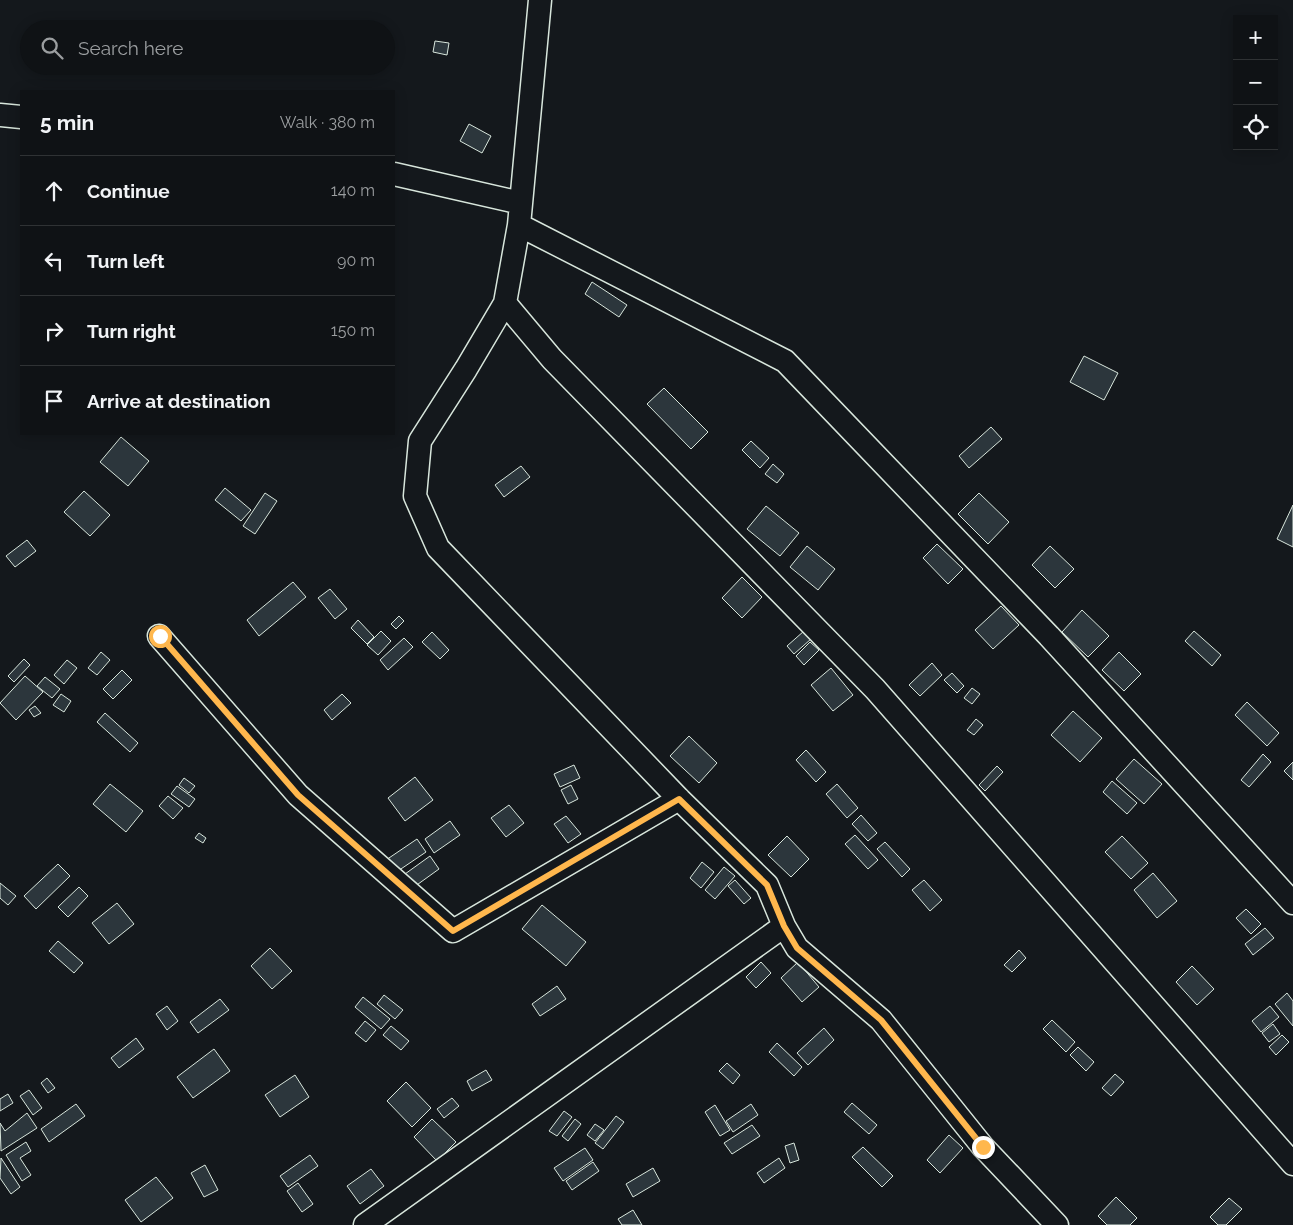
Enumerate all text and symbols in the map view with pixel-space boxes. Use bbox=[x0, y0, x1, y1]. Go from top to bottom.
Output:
map controls bbox=[1233, 15, 1278, 150]
button: + bbox=[1233, 15, 1278, 60]
search box bbox=[20, 20, 395, 75]
icon: search bbox=[38, 34, 66, 62]
text: Search here bbox=[78, 37, 184, 59]
button: − bbox=[1233, 60, 1278, 105]
button: locate bbox=[1233, 105, 1278, 150]
text: 5 min bbox=[40, 110, 94, 135]
text: Walk · 380 m bbox=[280, 113, 375, 132]
icon: ahead bbox=[40, 177, 68, 205]
text: Continue bbox=[87, 180, 170, 202]
text: 140 m bbox=[331, 181, 375, 200]
icon: left bbox=[40, 247, 68, 275]
text: Turn left bbox=[87, 250, 164, 272]
text: 90 m bbox=[337, 251, 375, 270]
icon: right bbox=[40, 317, 68, 345]
text: Turn right bbox=[87, 320, 176, 342]
text: 150 m bbox=[331, 321, 375, 340]
icon: arrive bbox=[40, 387, 68, 415]
text: Arrive at destination bbox=[87, 390, 271, 412]
route start bbox=[149, 625, 172, 648]
route end bbox=[972, 1136, 995, 1159]

